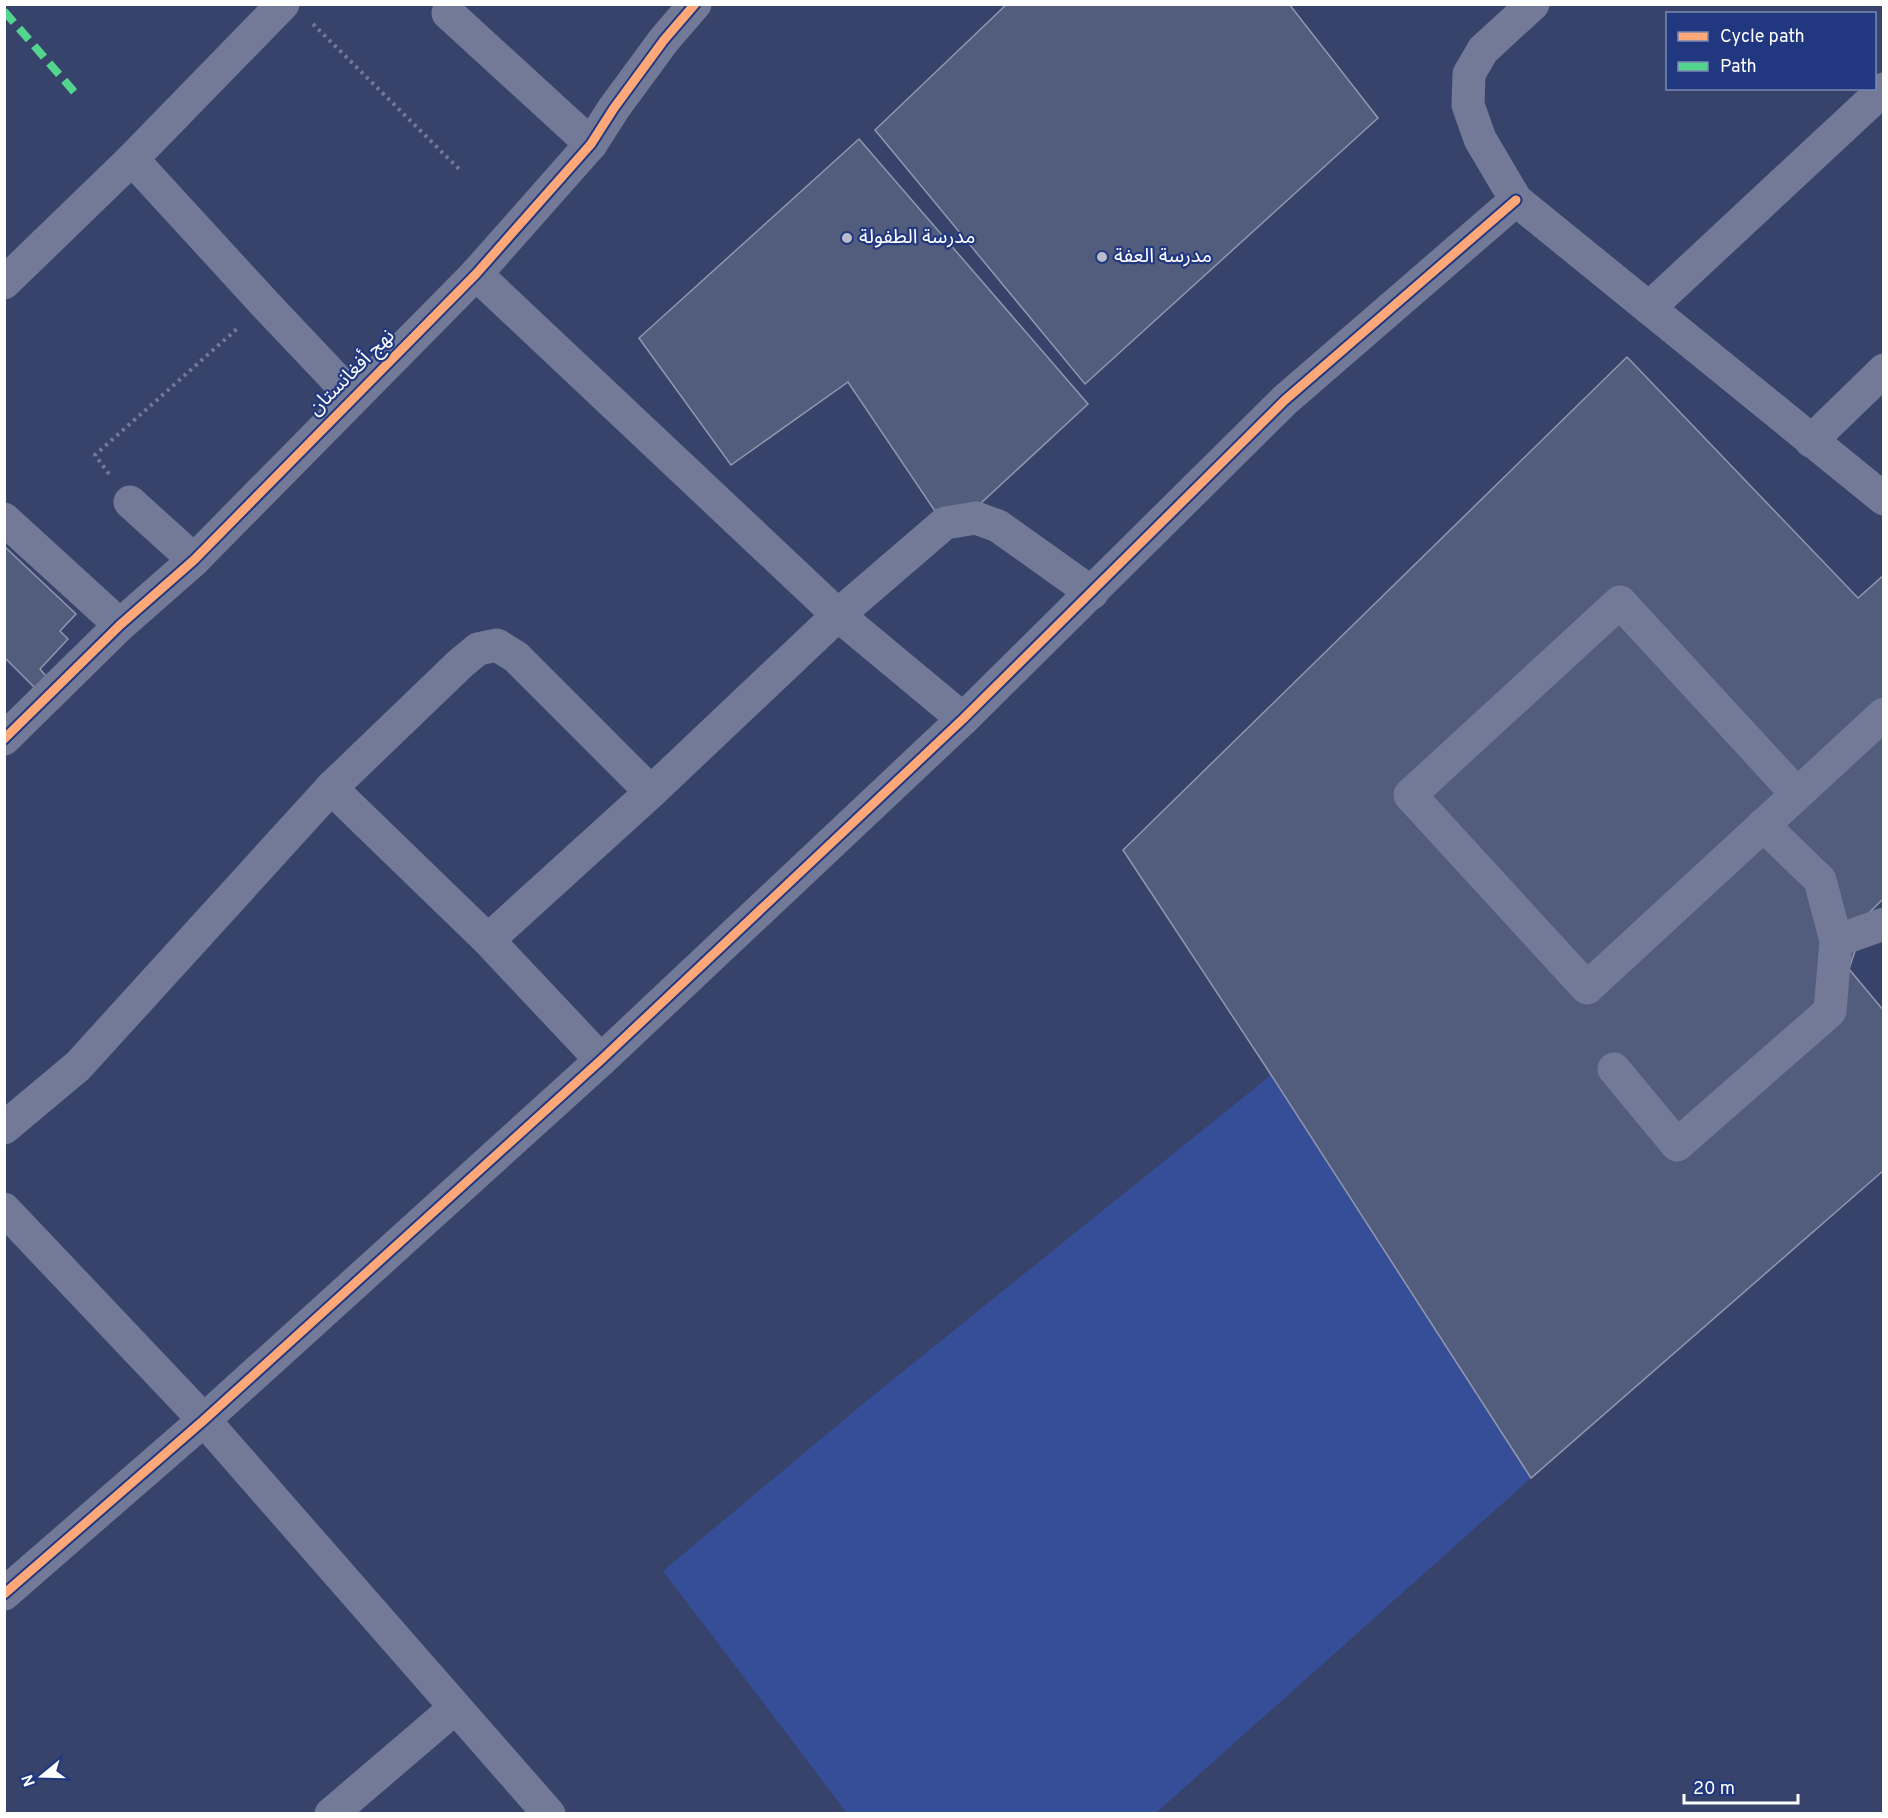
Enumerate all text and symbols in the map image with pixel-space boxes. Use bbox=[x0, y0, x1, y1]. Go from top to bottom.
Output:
legend bbox=[1666, 12, 1876, 90]
text: Cycle path bbox=[1720, 26, 1805, 49]
text: Path bbox=[1720, 56, 1757, 79]
place label: مدرسة الطفولة bbox=[859, 225, 975, 251]
marker: مدرسة الطفولة bbox=[840, 231, 854, 245]
place label: مدرسة العفة bbox=[1114, 244, 1212, 270]
marker: مدرسة العفة bbox=[1095, 250, 1109, 264]
street label: نهج أفغانستان bbox=[303, 324, 401, 422]
north arrow bbox=[12, 1746, 72, 1806]
scale bar bbox=[1684, 1767, 1798, 1805]
text: N bbox=[18, 1772, 41, 1789]
text: 20 m bbox=[1693, 1778, 1735, 1801]

